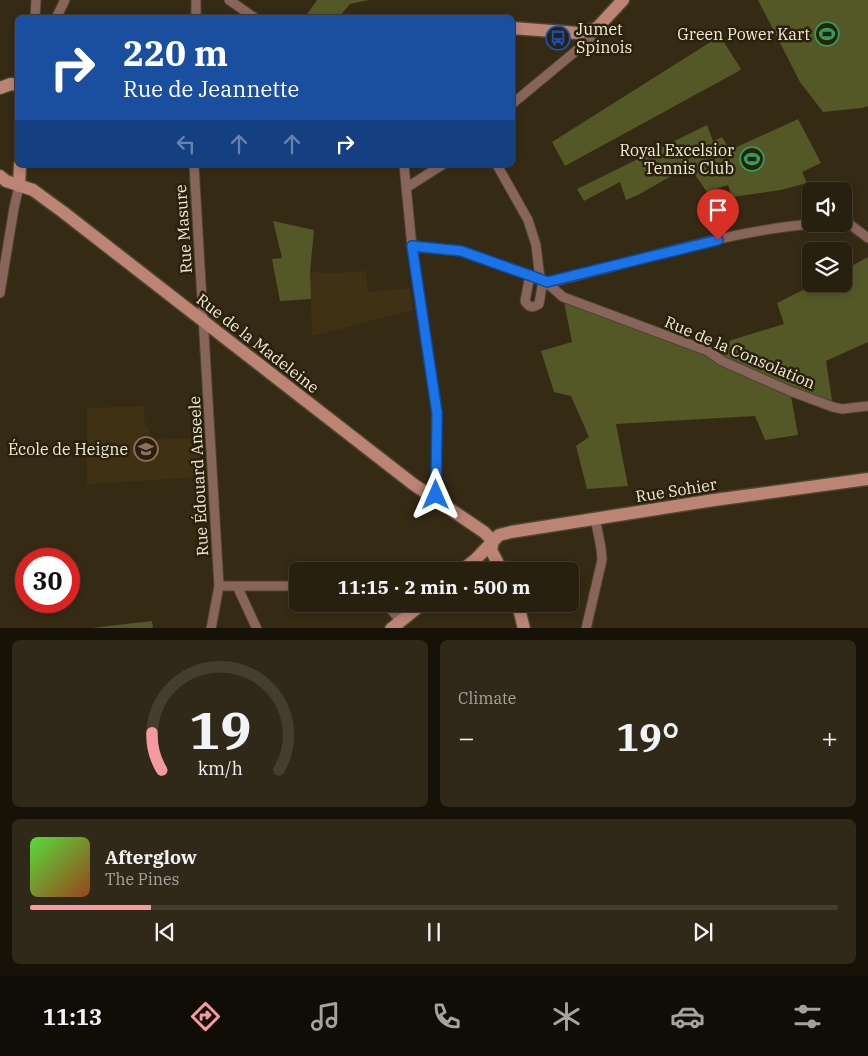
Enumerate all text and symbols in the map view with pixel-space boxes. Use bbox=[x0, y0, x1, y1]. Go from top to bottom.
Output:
place label: Jumet Spinois bbox=[576, 19, 632, 57]
sports icon: Green Power Kart bbox=[814, 21, 840, 47]
place label: Green Power Kart bbox=[677, 24, 810, 44]
bus stop icon: Jumet Spinois bbox=[545, 25, 571, 51]
text: 220 m bbox=[123, 30, 228, 76]
icon: right bbox=[40, 35, 105, 100]
text: Rue de Jeannette bbox=[123, 74, 299, 103]
icon: left bbox=[172, 130, 200, 158]
icon: ahead bbox=[225, 130, 253, 158]
icon: ahead bbox=[278, 130, 306, 158]
icon: right bbox=[331, 130, 359, 158]
place label: Royal Excelsior Tennis Club bbox=[620, 140, 734, 178]
sports icon: Royal Excelsior Tennis Club bbox=[739, 146, 765, 172]
map controls bbox=[802, 182, 852, 292]
button: sound bbox=[802, 182, 852, 232]
street label: Rue Masure bbox=[170, 184, 196, 274]
pin bbox=[697, 189, 739, 240]
icon: arrive bbox=[704, 196, 732, 224]
button: layers bbox=[802, 242, 852, 292]
street label: Rue de la Madeleine bbox=[193, 289, 323, 397]
street label: Rue de la Consolation bbox=[662, 311, 818, 393]
street label: Rue Édouard Anseele bbox=[183, 395, 212, 557]
school or university icon: École de Heigne bbox=[133, 436, 159, 462]
place label: École de Heigne bbox=[8, 438, 128, 459]
position arrow bbox=[409, 468, 461, 520]
street label: Rue Sohier bbox=[634, 474, 718, 506]
speed limit sign: 30 bbox=[15, 548, 80, 613]
text: 11:15 · 2 min · 500 m bbox=[338, 575, 530, 599]
text: Climate bbox=[458, 688, 516, 708]
text: 19 bbox=[189, 696, 251, 763]
text: 19° bbox=[616, 712, 680, 761]
text: − bbox=[458, 719, 475, 756]
text: + bbox=[821, 719, 838, 756]
text: km/h bbox=[197, 757, 243, 780]
text: Afterglow bbox=[105, 845, 197, 869]
text: The Pines bbox=[105, 869, 179, 889]
icon: previous bbox=[151, 918, 179, 946]
icon: pause bbox=[420, 918, 448, 946]
icon: next bbox=[689, 918, 717, 946]
icon: directions bbox=[188, 999, 223, 1034]
icon: music bbox=[308, 999, 343, 1034]
icon: phone bbox=[429, 999, 464, 1034]
icon: climate bbox=[549, 999, 584, 1034]
icon: car bbox=[670, 999, 705, 1034]
icon: filters bbox=[790, 999, 825, 1034]
text: 11:13 bbox=[43, 1002, 102, 1031]

